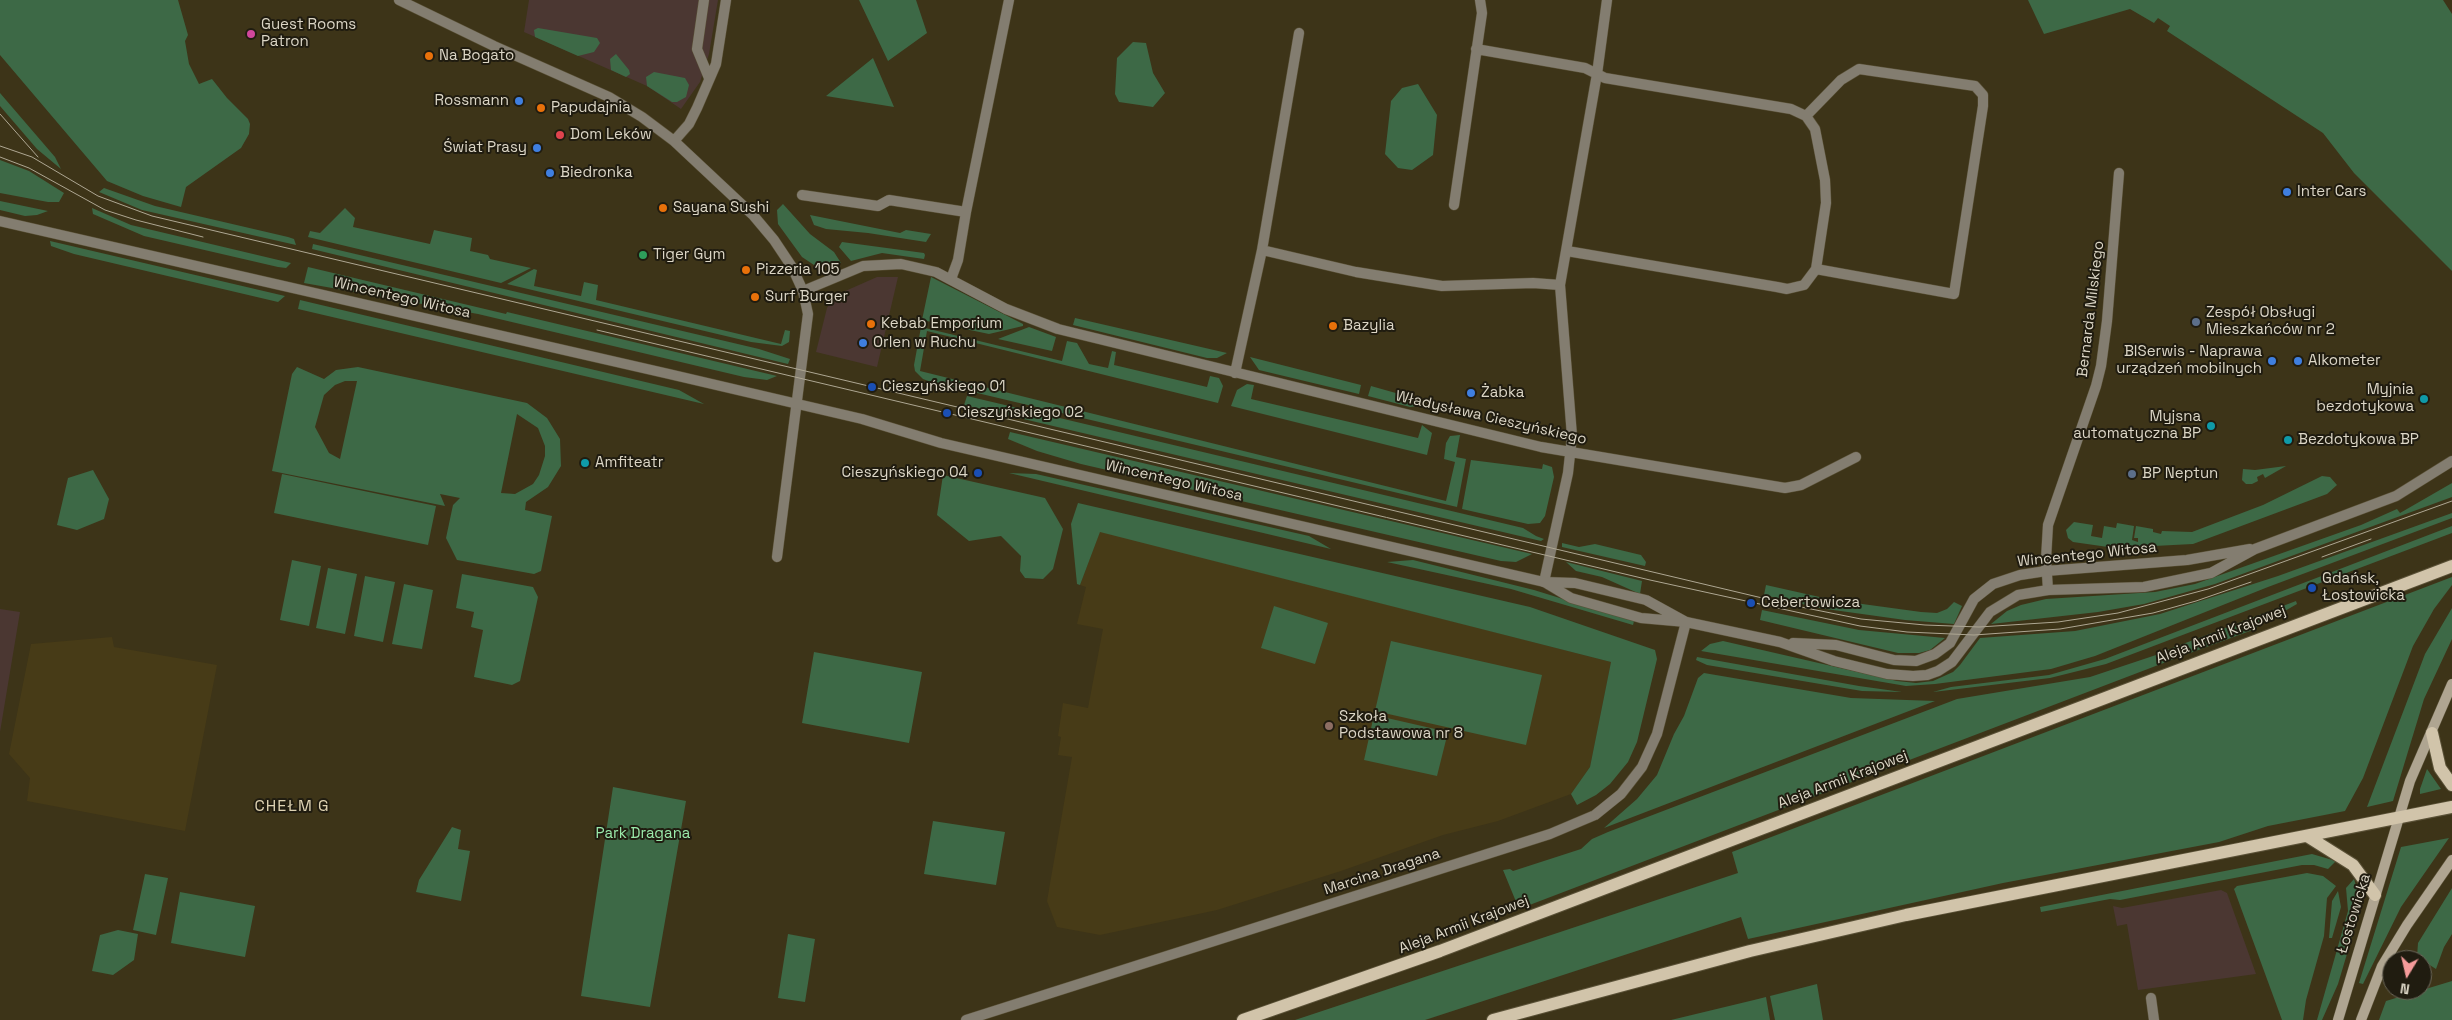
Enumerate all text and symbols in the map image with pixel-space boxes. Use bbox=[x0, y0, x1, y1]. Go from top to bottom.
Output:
place label: Guest Rooms Patron bbox=[261, 16, 356, 51]
marker: Guest Rooms Patron bbox=[245, 28, 257, 40]
place label: Na Bogato bbox=[439, 47, 514, 65]
marker: Na Bogato bbox=[423, 50, 435, 62]
place label: Rossmann bbox=[435, 92, 509, 110]
marker: Rossmann bbox=[513, 95, 525, 107]
place label: Papudajnia bbox=[551, 99, 631, 117]
marker: Papudajnia bbox=[535, 102, 547, 114]
place label: Dom Leków bbox=[570, 126, 652, 144]
marker: Dom Leków bbox=[554, 129, 566, 141]
place label: Świat Prasy bbox=[443, 139, 527, 157]
marker: Świat Prasy bbox=[531, 142, 543, 154]
place label: Biedronka bbox=[560, 164, 633, 182]
marker: Biedronka bbox=[544, 167, 556, 179]
place label: Inter Cars bbox=[2297, 183, 2366, 201]
marker: Inter Cars bbox=[2281, 186, 2293, 198]
place label: Sayana Sushi bbox=[673, 199, 769, 217]
marker: Sayana Sushi bbox=[657, 202, 669, 214]
street label: Bernarda Milskiego bbox=[2074, 240, 2108, 378]
place label: Tiger Gym bbox=[653, 246, 725, 264]
marker: Tiger Gym bbox=[637, 249, 649, 261]
place label: Pizzeria 105 bbox=[756, 261, 840, 279]
marker: Pizzeria 105 bbox=[740, 264, 752, 276]
street label: Wincentego Witosa bbox=[332, 273, 472, 323]
place label: Surf Burger bbox=[765, 288, 848, 306]
marker: Surf Burger bbox=[749, 291, 761, 303]
place label: Zespół Obsługi Mieszkańców nr 2 bbox=[2206, 304, 2335, 339]
place label: Kebab Emporium bbox=[881, 315, 1002, 333]
marker: Zespół Obsługi Mieszkańców nr 2 bbox=[2190, 316, 2202, 328]
place label: Bazylia bbox=[1343, 317, 1395, 335]
marker: Kebab Emporium bbox=[865, 318, 877, 330]
marker: Bazylia bbox=[1327, 320, 1339, 332]
place label: Orlen w Ruchu bbox=[873, 334, 976, 352]
marker: Orlen w Ruchu bbox=[857, 337, 869, 349]
place label: BISerwis - Naprawa urządzeń mobilnych bbox=[2116, 343, 2262, 378]
place label: Alkometer bbox=[2308, 352, 2381, 370]
marker: BISerwis - Naprawa urządzeń mobilnych bbox=[2266, 355, 2278, 367]
marker: Alkometer bbox=[2292, 355, 2304, 367]
place label: Cieszyńskiego 01 bbox=[882, 378, 1005, 396]
marker: Cieszyńskiego 01 bbox=[866, 381, 878, 393]
place label: Myjnia bezdotykowa bbox=[2316, 381, 2414, 416]
place label: Żabka bbox=[1481, 384, 1524, 402]
street label: Władysława Cieszyńskiego bbox=[1394, 387, 1588, 449]
marker: Żabka bbox=[1465, 387, 1477, 399]
marker: Myjnia bezdotykowa bbox=[2418, 393, 2430, 405]
place label: Cieszyńskiego 02 bbox=[957, 404, 1083, 422]
marker: Cieszyńskiego 02 bbox=[941, 407, 953, 419]
place label: Myjsna automatyczna BP bbox=[2073, 408, 2201, 443]
marker: Myjsna automatyczna BP bbox=[2205, 420, 2217, 432]
place label: Bezdotykowa BP bbox=[2298, 431, 2419, 449]
marker: Bezdotykowa BP bbox=[2282, 434, 2294, 446]
place label: Amfiteatr bbox=[595, 454, 663, 472]
street label: Wincentego Witosa bbox=[1104, 456, 1244, 506]
marker: Amfiteatr bbox=[579, 457, 591, 469]
place label: Cieszyńskiego 04 bbox=[841, 464, 968, 482]
place label: BP Neptun bbox=[2142, 465, 2218, 483]
marker: Cieszyńskiego 04 bbox=[972, 467, 984, 479]
marker: BP Neptun bbox=[2126, 468, 2138, 480]
street label: Wincentego Witosa bbox=[2016, 539, 2158, 571]
place label: Gdańsk, Łostowicka bbox=[2322, 570, 2405, 605]
marker: Gdańsk, Łostowicka bbox=[2306, 582, 2318, 594]
place label: Cebertowicza bbox=[1761, 594, 1860, 612]
marker: Cebertowicza bbox=[1745, 597, 1757, 609]
street label: Aleja Armii Krajowej bbox=[2153, 602, 2289, 668]
place label: Szkoła Podstawowa nr 8 bbox=[1339, 708, 1463, 743]
marker: Szkoła Podstawowa nr 8 bbox=[1323, 720, 1335, 732]
street label: Aleja Armii Krajowej bbox=[1775, 747, 1911, 813]
district label: CHEŁM G bbox=[254, 797, 330, 817]
park label: Park Dragana bbox=[596, 825, 690, 843]
street label: Marcina Dragana bbox=[1322, 845, 1442, 899]
street label: Łostowicka bbox=[2333, 872, 2375, 956]
street label: Aleja Armii Krajowej bbox=[1396, 892, 1532, 958]
north arrow bbox=[2382, 950, 2432, 1000]
text: N bbox=[2399, 979, 2411, 998]

